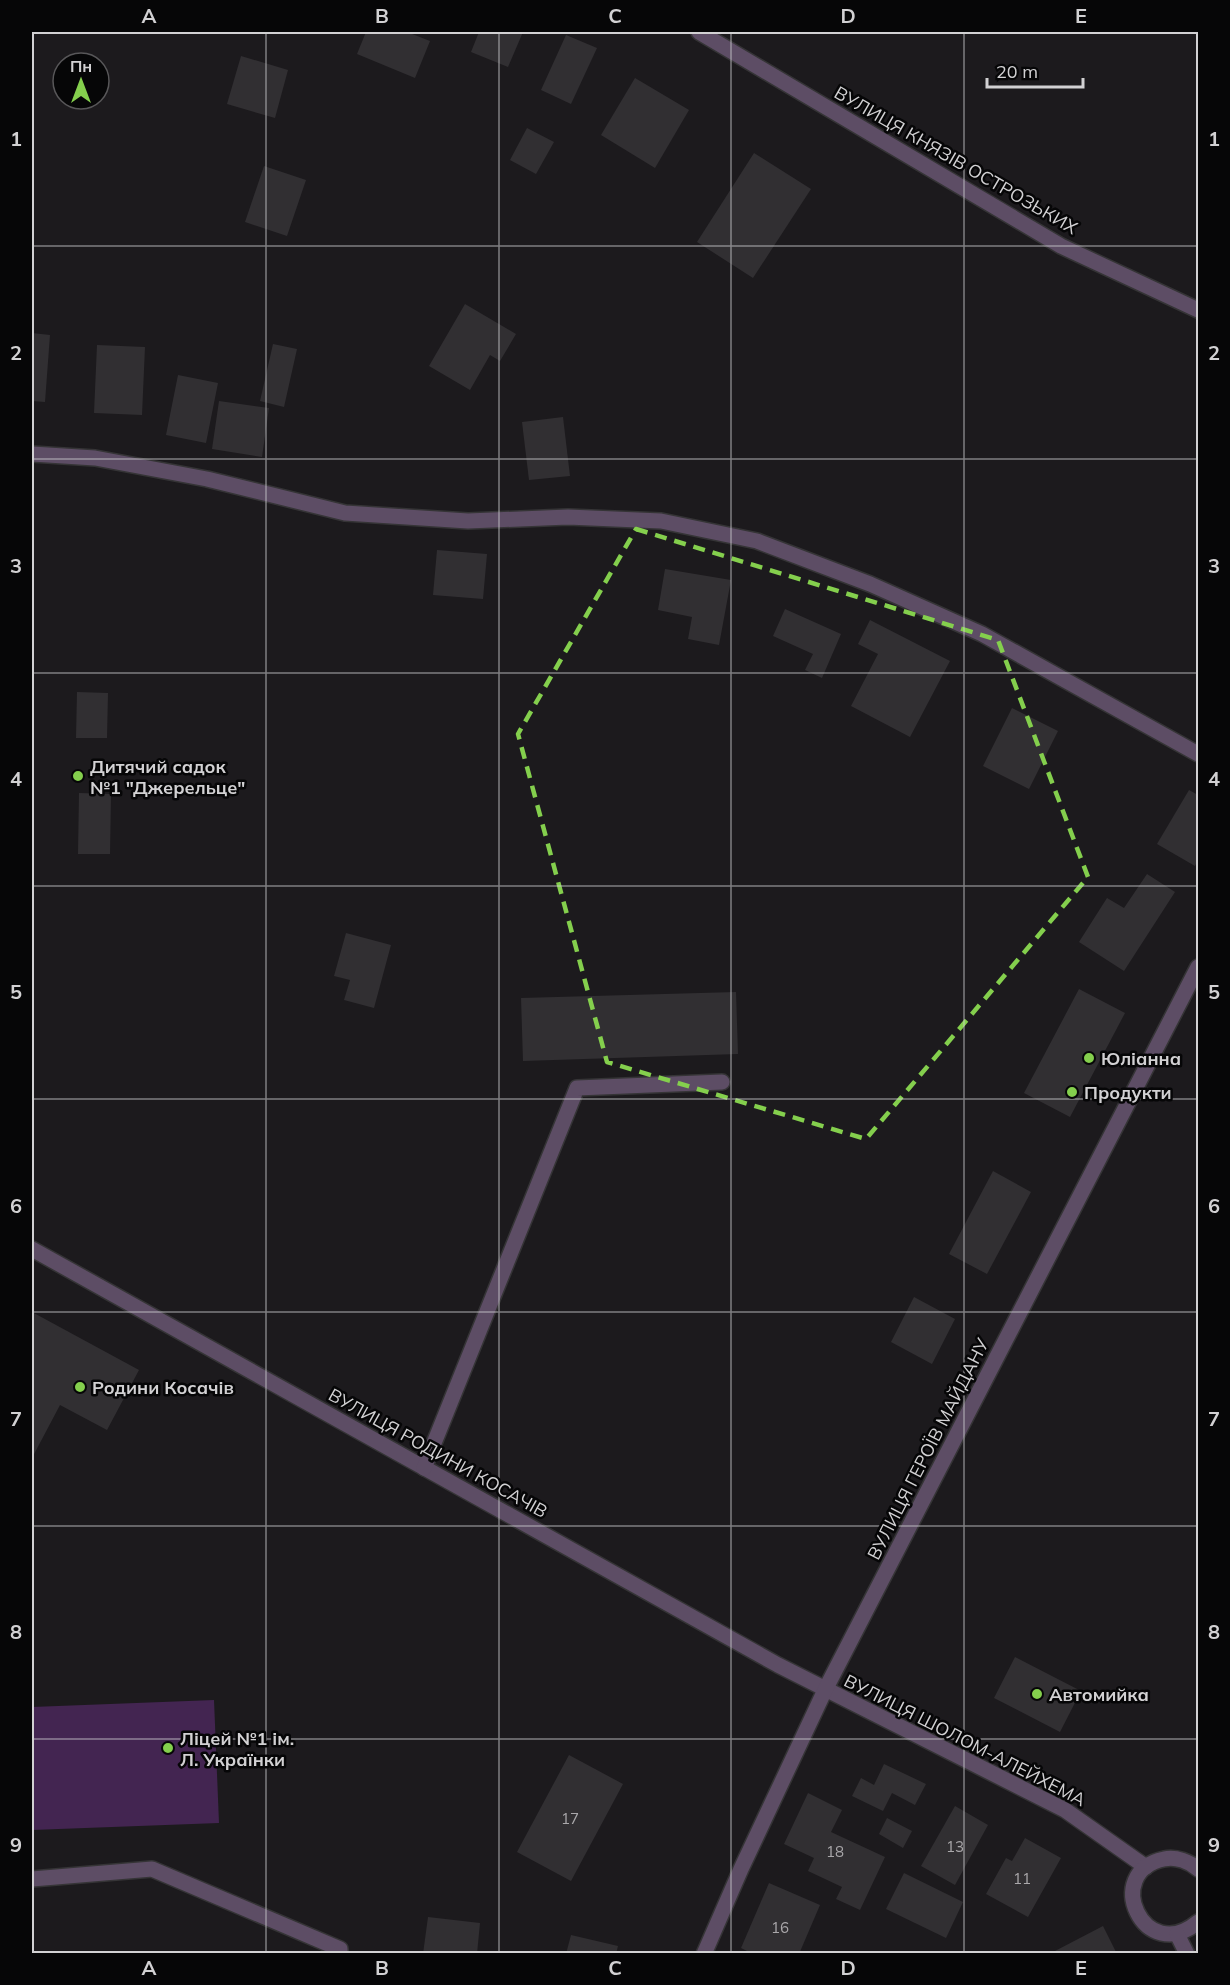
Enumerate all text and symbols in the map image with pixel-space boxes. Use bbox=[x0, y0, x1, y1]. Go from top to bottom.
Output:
text: A bbox=[142, 3, 157, 28]
text: B bbox=[375, 3, 389, 28]
text: C bbox=[608, 3, 622, 28]
text: D bbox=[840, 3, 856, 28]
text: E bbox=[1075, 3, 1087, 28]
north arrow bbox=[51, 51, 111, 111]
scale bar bbox=[987, 51, 1083, 89]
text: Пн bbox=[70, 56, 92, 76]
text: 20 m bbox=[996, 60, 1038, 83]
street label: ВУЛИЦЯ КНЯЗІВ ОСТРОЗЬКИХ bbox=[830, 81, 1082, 239]
text: 1 bbox=[10, 126, 22, 151]
text: 1 bbox=[1208, 126, 1220, 151]
text: 2 bbox=[10, 340, 22, 365]
text: 2 bbox=[1208, 340, 1220, 365]
text: 3 bbox=[10, 553, 22, 578]
text: 3 bbox=[1208, 553, 1220, 578]
place label: Дитячий садок №1 "Джерельце" bbox=[90, 755, 245, 799]
text: 4 bbox=[10, 766, 22, 791]
text: 4 bbox=[1208, 766, 1220, 791]
marker: Дитячий садок №1 "Джерельце" bbox=[71, 769, 85, 783]
text: 5 bbox=[10, 979, 22, 1004]
text: 5 bbox=[1208, 979, 1220, 1004]
place label: Юліанна bbox=[1101, 1047, 1181, 1070]
marker: Юліанна bbox=[1082, 1051, 1096, 1065]
place label: Продукти bbox=[1084, 1081, 1172, 1104]
marker: Продукти bbox=[1065, 1085, 1079, 1099]
text: 6 bbox=[10, 1193, 22, 1218]
text: 6 bbox=[1208, 1193, 1220, 1218]
street label: ВУЛИЦЯ ГЕРОЇВ МАЙДАНУ bbox=[862, 1334, 994, 1564]
place label: Родини Косачів bbox=[92, 1376, 234, 1399]
marker: Родини Косачів bbox=[73, 1380, 87, 1394]
street label: ВУЛИЦЯ РОДИНИ КОСАЧІВ bbox=[325, 1383, 551, 1523]
text: 7 bbox=[10, 1406, 22, 1431]
text: 7 bbox=[1208, 1406, 1220, 1431]
text: 8 bbox=[10, 1619, 22, 1644]
text: 8 bbox=[1208, 1619, 1220, 1644]
street label: ВУЛИЦЯ ШОЛОМ-АЛЕЙХЕМА bbox=[840, 1669, 1090, 1811]
place label: Автомийка bbox=[1049, 1683, 1149, 1706]
marker: Автомийка bbox=[1030, 1687, 1044, 1701]
place label: Ліцей №1 ім. Л. Українки bbox=[180, 1727, 294, 1771]
marker: Ліцей №1 ім. Л. Українки bbox=[161, 1741, 175, 1755]
house number: 17 bbox=[561, 1809, 579, 1828]
text: 9 bbox=[10, 1832, 22, 1857]
text: 9 bbox=[1208, 1832, 1220, 1857]
house number: 13 bbox=[946, 1837, 964, 1856]
house number: 18 bbox=[826, 1842, 844, 1861]
house number: 11 bbox=[1013, 1869, 1031, 1888]
house number: 16 bbox=[771, 1918, 789, 1937]
text: A bbox=[142, 1955, 157, 1980]
text: B bbox=[375, 1955, 389, 1980]
text: C bbox=[608, 1955, 622, 1980]
text: D bbox=[840, 1955, 856, 1980]
text: E bbox=[1075, 1955, 1087, 1980]

